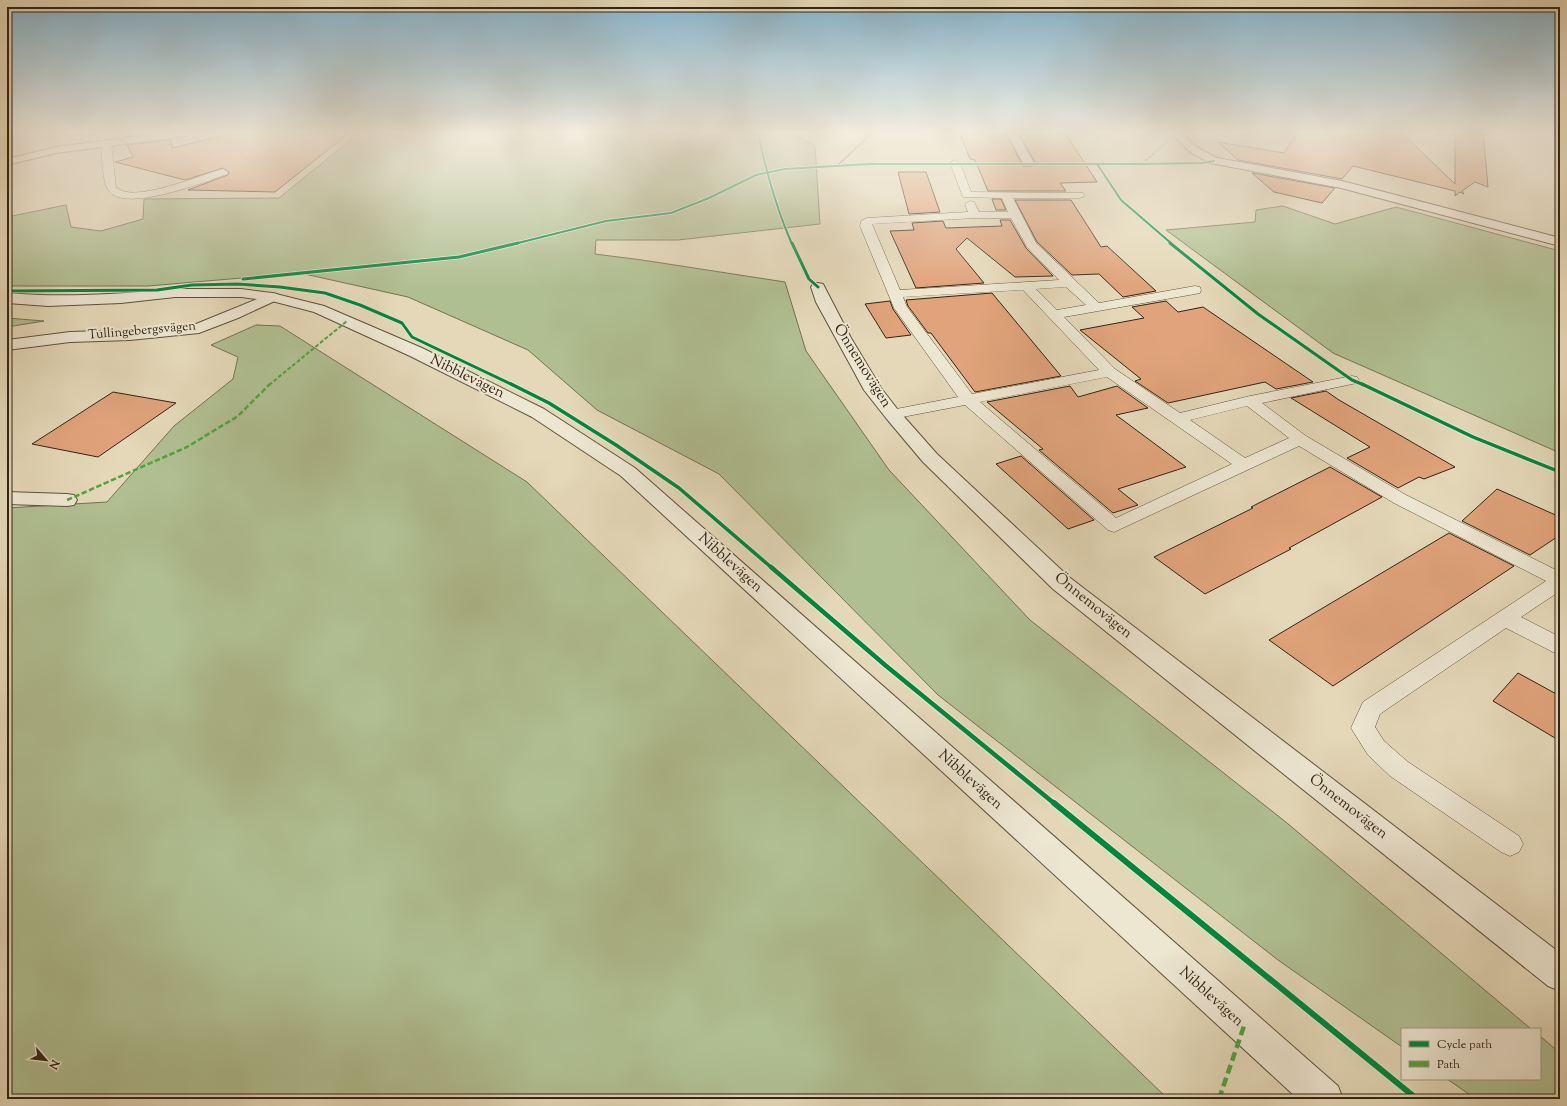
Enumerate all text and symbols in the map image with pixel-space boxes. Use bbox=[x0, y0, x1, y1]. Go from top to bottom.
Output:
street label: Tullingebergsvägen bbox=[87, 317, 197, 345]
street label: Önnemovägen bbox=[828, 320, 897, 412]
street label: Nibblevägen bbox=[426, 350, 508, 404]
street label: Nibblevägen bbox=[693, 528, 767, 598]
street label: Önnemovägen bbox=[1049, 567, 1137, 644]
street label: Nibblevägen bbox=[933, 745, 1007, 815]
street label: Önnemovägen bbox=[1304, 769, 1393, 845]
street label: Nibblevägen bbox=[1174, 962, 1248, 1032]
legend bbox=[1401, 1028, 1541, 1080]
text: Cycle path bbox=[1437, 1036, 1492, 1054]
north arrow bbox=[26, 1040, 66, 1080]
text: N bbox=[45, 1056, 64, 1072]
text: Path bbox=[1437, 1056, 1460, 1074]

